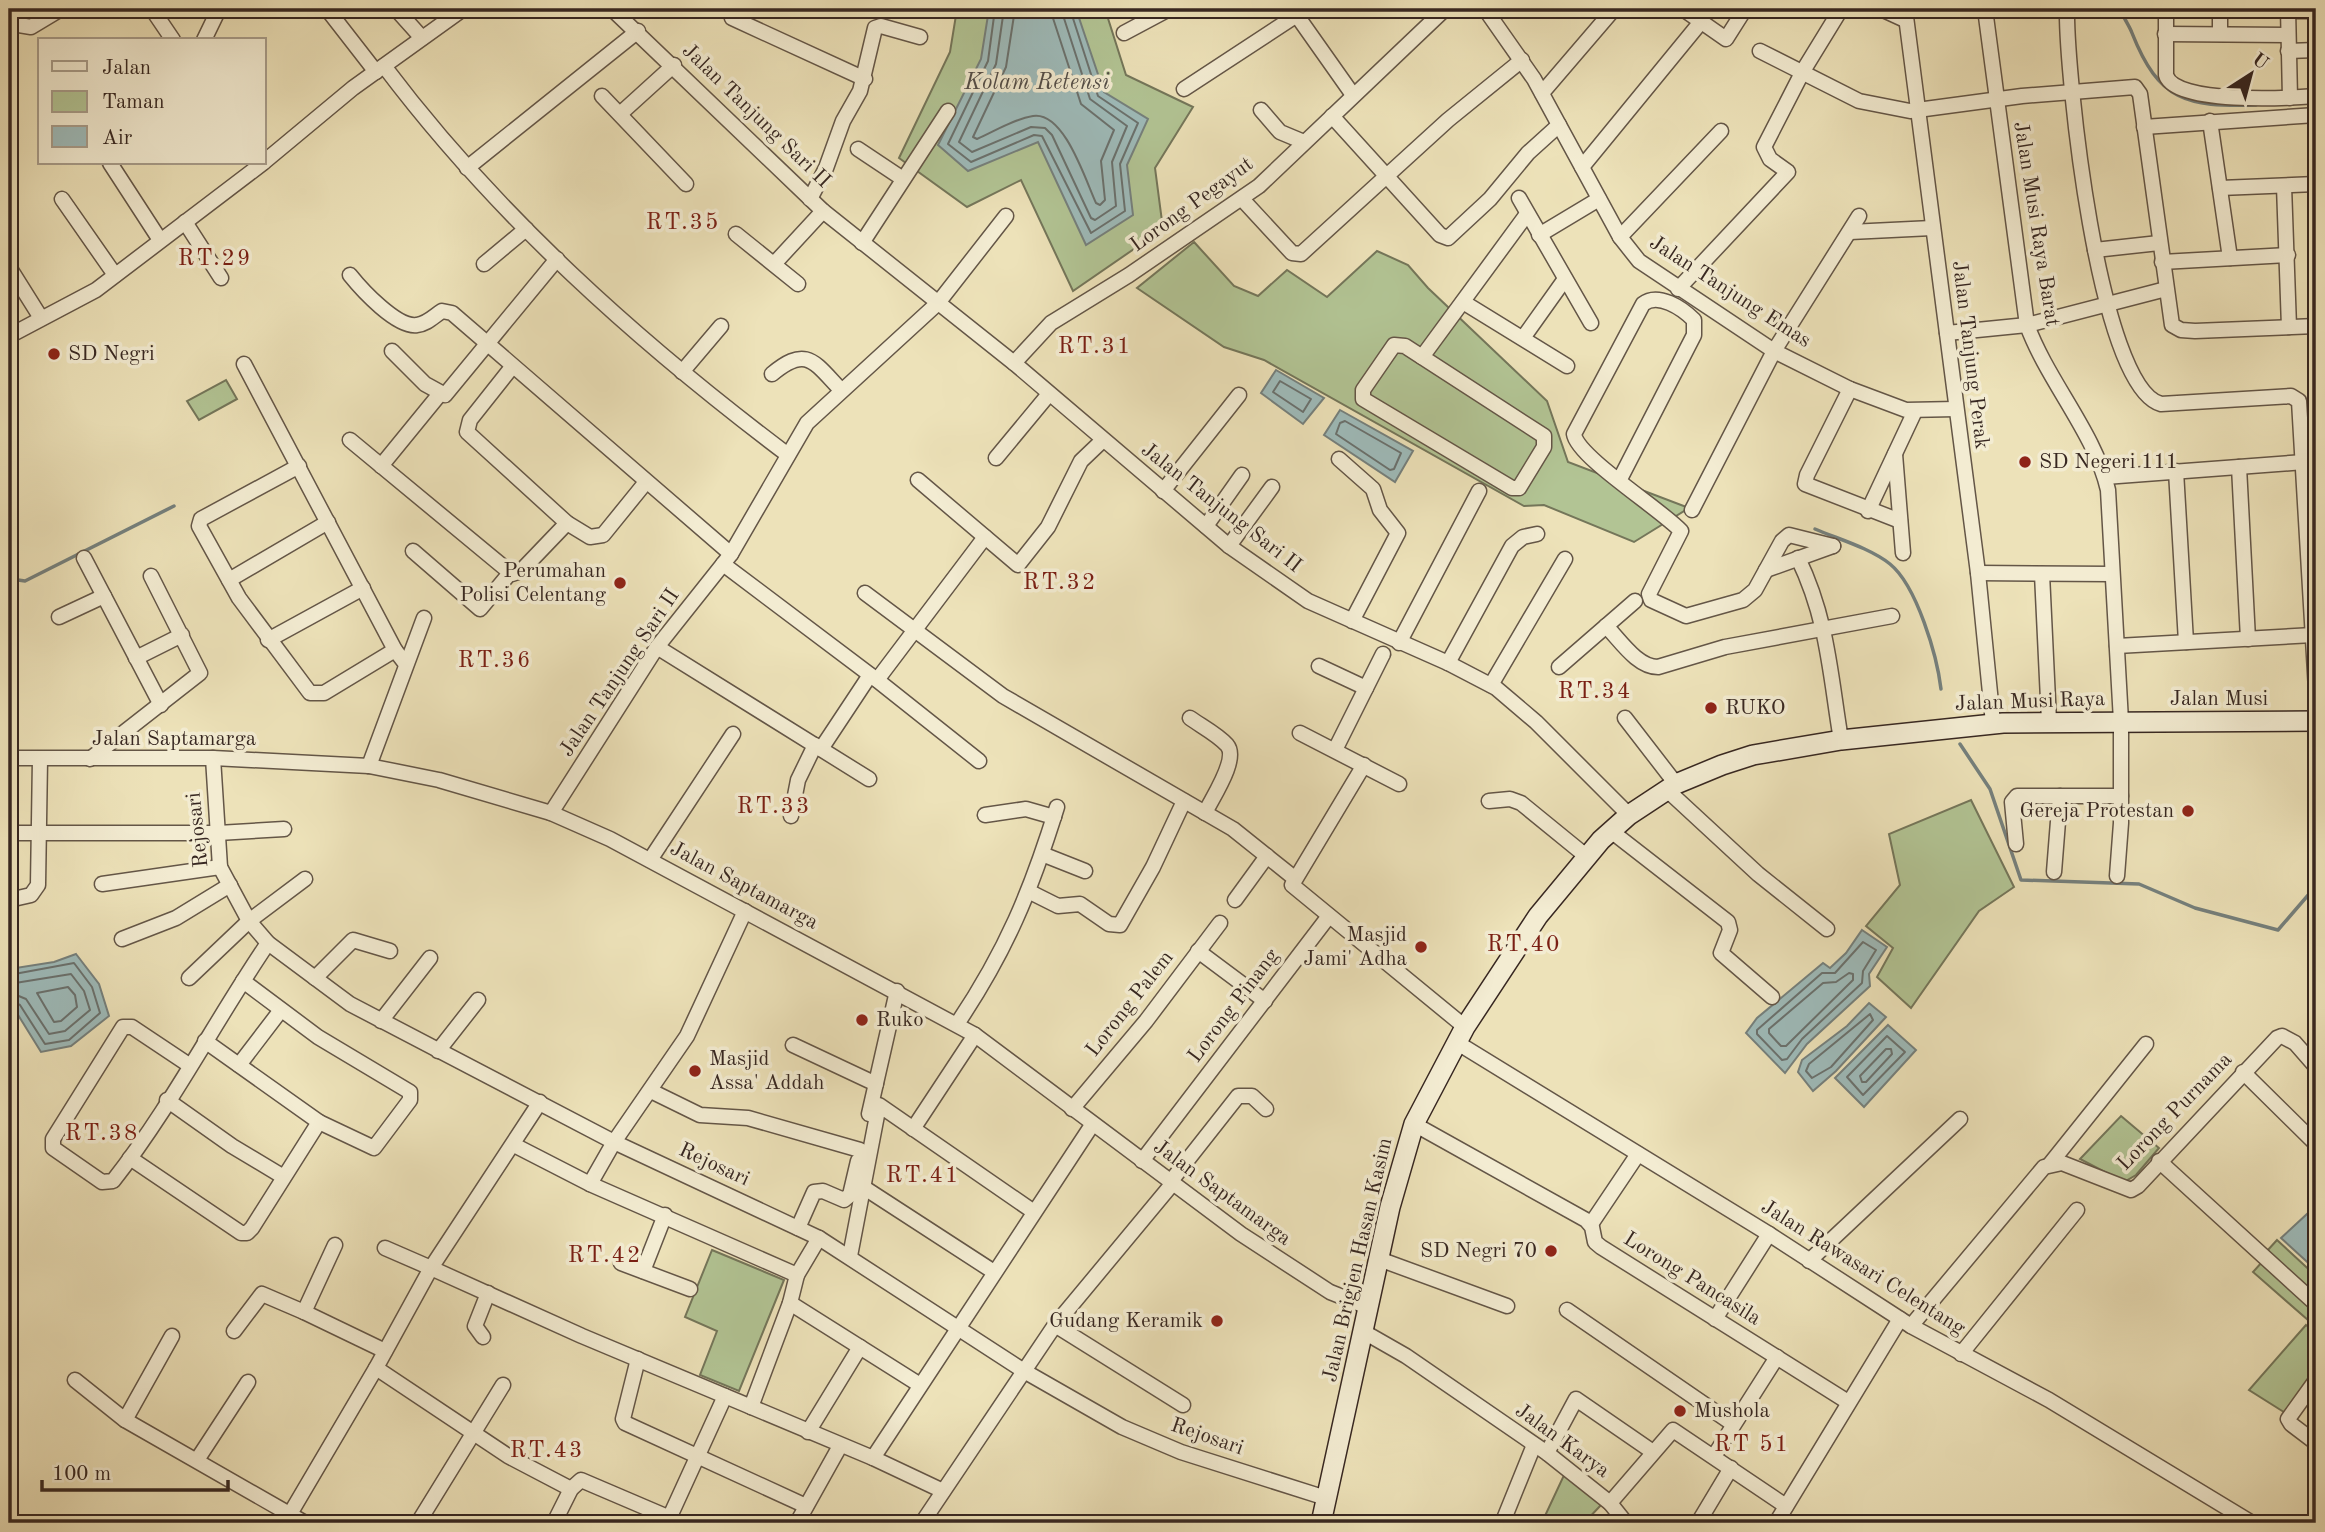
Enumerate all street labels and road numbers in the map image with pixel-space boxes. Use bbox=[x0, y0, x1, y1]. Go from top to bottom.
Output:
street label: Jalan Tanjung Sari II bbox=[678, 40, 834, 192]
street label: Jalan Musi Raya Barat bbox=[2009, 120, 2063, 328]
street label: Lorong Pegayut bbox=[1127, 154, 1257, 256]
street label: Jalan Tanjung Emas bbox=[1646, 232, 1814, 352]
street label: Jalan Tanjung Perak bbox=[1948, 260, 1992, 451]
street label: Jalan Tanjung Sari II bbox=[1137, 439, 1305, 577]
street label: Jalan Tanjung Sari II bbox=[556, 585, 684, 761]
street label: Jalan Musi Raya bbox=[1954, 689, 2106, 715]
street label: Jalan Musi bbox=[2170, 689, 2268, 710]
street label: Jalan Saptamarga bbox=[92, 729, 256, 750]
street label: Rejosari bbox=[184, 791, 212, 869]
street label: Jalan Saptamarga bbox=[667, 838, 821, 934]
street label: Lorong Pinang bbox=[1185, 945, 1284, 1067]
street label: Lorong Palem bbox=[1082, 947, 1178, 1061]
street label: Lorong Purnama bbox=[2114, 1049, 2236, 1175]
street label: Jalan Saptamarga bbox=[1149, 1136, 1295, 1250]
street label: Jalan Brigjen Hasan Kasim bbox=[1320, 1136, 1396, 1384]
street label: Rejosari bbox=[675, 1140, 753, 1190]
street label: Jalan Rawasari Celentang bbox=[1757, 1196, 1969, 1340]
street label: Lorong Pancasila bbox=[1620, 1228, 1764, 1330]
street label: Jalan Karya bbox=[1511, 1400, 1613, 1482]
street label: Rejosari bbox=[1168, 1415, 1246, 1459]

